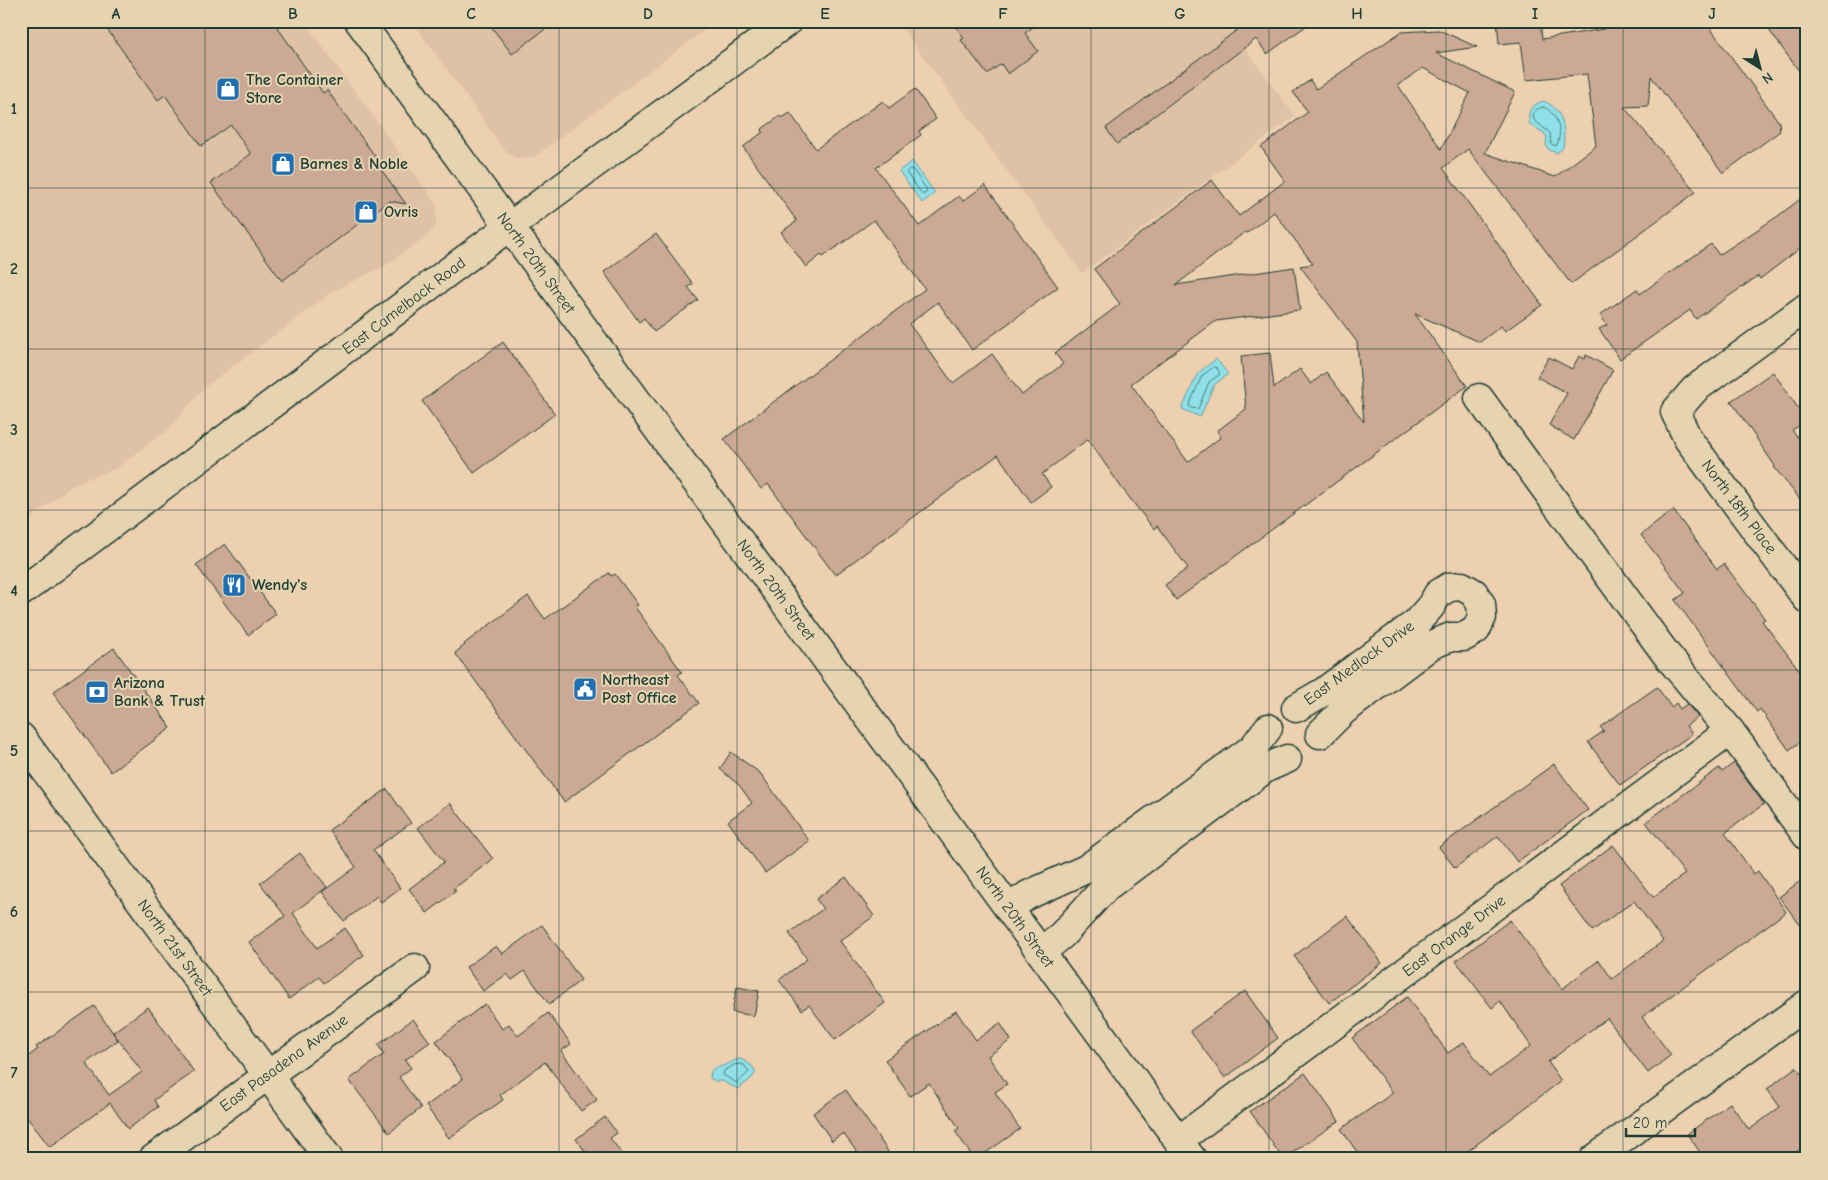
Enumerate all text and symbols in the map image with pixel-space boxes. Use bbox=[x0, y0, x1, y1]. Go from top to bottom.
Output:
text: A bbox=[112, 5, 121, 23]
text: B bbox=[288, 5, 298, 23]
text: C bbox=[466, 5, 476, 23]
text: D bbox=[643, 5, 653, 23]
text: E bbox=[820, 5, 830, 23]
text: F bbox=[998, 5, 1008, 23]
text: G bbox=[1174, 5, 1186, 23]
text: H bbox=[1351, 5, 1363, 23]
text: I bbox=[1532, 5, 1538, 23]
text: J bbox=[1708, 5, 1716, 23]
north arrow bbox=[1736, 42, 1786, 92]
text: N bbox=[1759, 69, 1776, 88]
place label: The Container Store bbox=[246, 71, 343, 107]
shop icon: The Container Store bbox=[215, 76, 241, 102]
text: 1 bbox=[11, 100, 17, 118]
shop icon: Barnes & Noble bbox=[270, 151, 296, 177]
place label: Barnes & Noble bbox=[300, 155, 408, 173]
shop icon: Ovris bbox=[353, 199, 379, 225]
place label: Ovris bbox=[384, 203, 418, 221]
street label: North 20th Street bbox=[493, 209, 579, 317]
street label: East Camelback Road bbox=[339, 254, 469, 358]
text: 2 bbox=[10, 260, 18, 278]
text: 3 bbox=[10, 421, 18, 439]
street label: North 18th Place bbox=[1698, 456, 1780, 558]
street label: North 20th Street bbox=[733, 536, 819, 644]
restaurant icon: Wendy's bbox=[221, 572, 247, 598]
place label: Wendy's bbox=[252, 576, 307, 594]
text: 4 bbox=[10, 582, 18, 600]
street label: East Medlock Drive bbox=[1300, 617, 1418, 709]
place label: Northeast Post Office bbox=[602, 671, 677, 707]
place label: Arizona Bank & Trust bbox=[114, 674, 206, 710]
public building icon: Northeast Post Office bbox=[572, 676, 598, 702]
bank icon: Arizona Bank & Trust bbox=[84, 679, 110, 705]
text: 5 bbox=[10, 742, 18, 760]
street label: North 20th Street bbox=[972, 863, 1058, 971]
street label: East Orange Drive bbox=[1399, 891, 1509, 981]
street label: North 21st Street bbox=[134, 896, 216, 1000]
text: 6 bbox=[10, 903, 18, 921]
street label: East Pasadena Avenue bbox=[217, 1011, 351, 1115]
text: 7 bbox=[10, 1064, 18, 1082]
scale bar bbox=[1626, 1105, 1694, 1137]
text: 20 m bbox=[1633, 1114, 1667, 1132]

